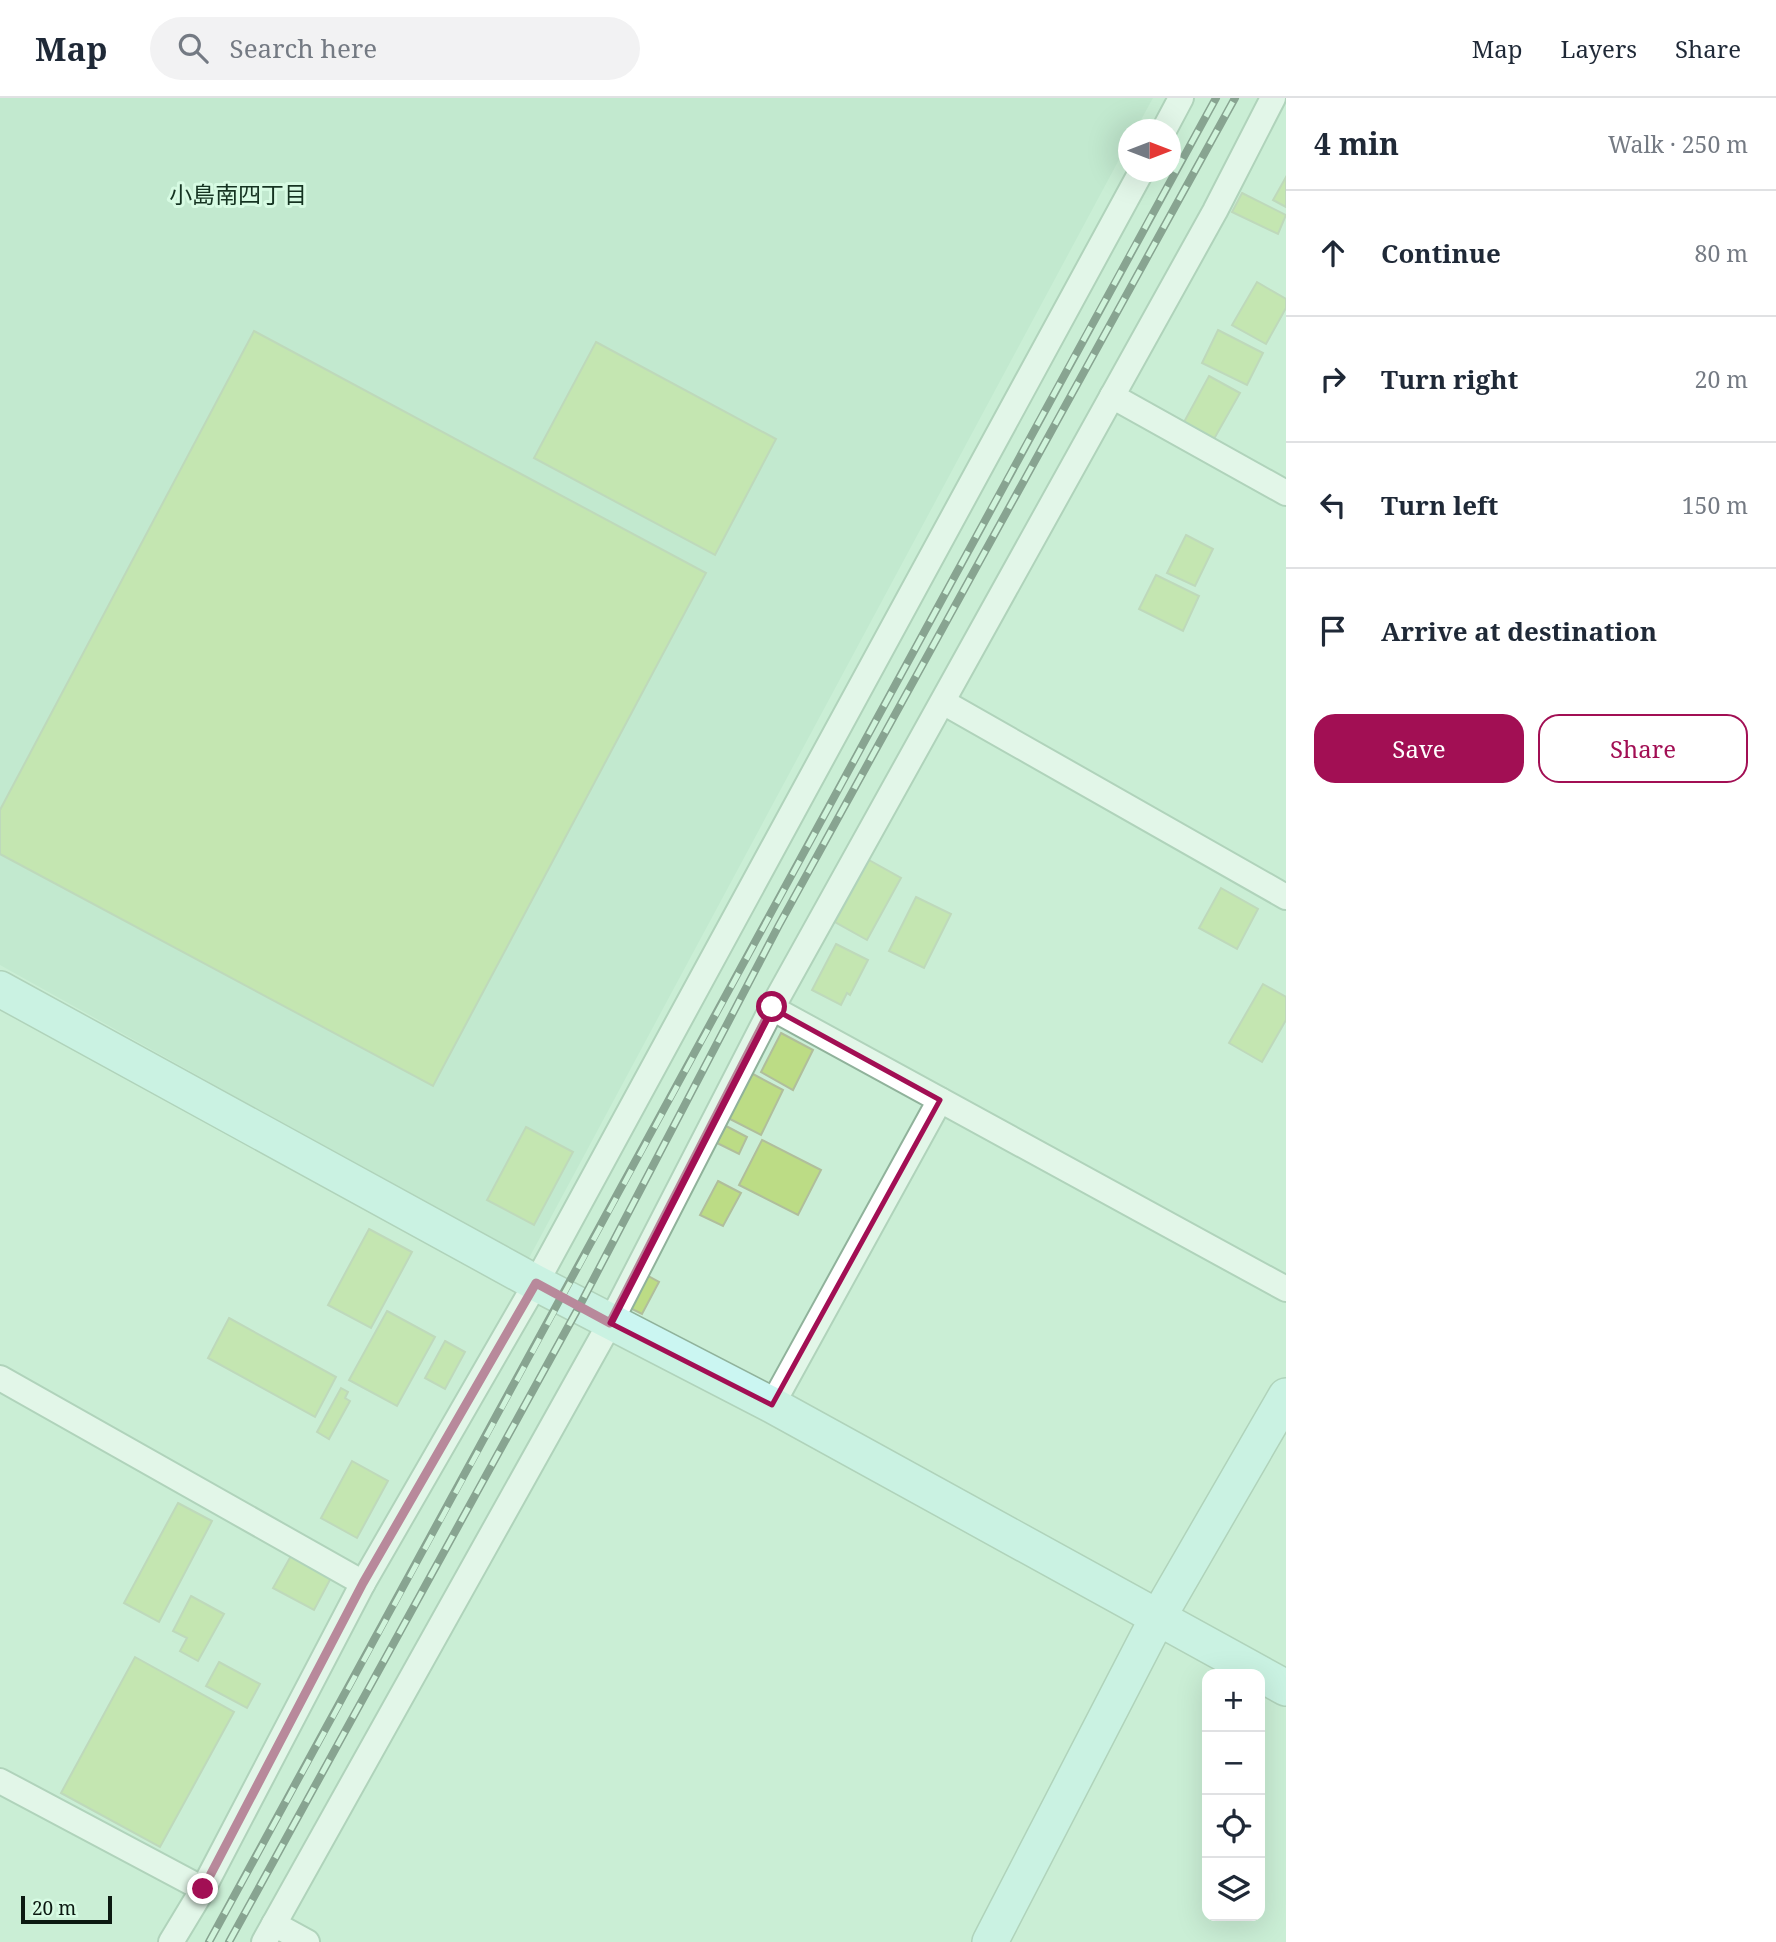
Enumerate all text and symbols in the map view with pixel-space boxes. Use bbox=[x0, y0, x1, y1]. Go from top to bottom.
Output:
search box bbox=[150, 17, 640, 80]
text: Map bbox=[35, 26, 108, 71]
icon: search bbox=[174, 29, 212, 67]
text: Search here bbox=[230, 30, 377, 66]
text: Map bbox=[1472, 32, 1523, 65]
text: Layers bbox=[1561, 32, 1637, 65]
text: Share bbox=[1675, 32, 1741, 65]
north arrow bbox=[1118, 119, 1181, 182]
text: 4 min bbox=[1314, 123, 1399, 164]
text: Walk · 250 m bbox=[1608, 128, 1748, 160]
district label: 小島南四丁目 bbox=[169, 178, 307, 210]
icon: ahead bbox=[1314, 234, 1352, 272]
text: Continue bbox=[1381, 235, 1501, 271]
text: 80 m bbox=[1695, 237, 1748, 269]
icon: right bbox=[1314, 360, 1352, 398]
text: Turn right bbox=[1381, 361, 1518, 397]
text: 20 m bbox=[1695, 363, 1748, 395]
icon: left bbox=[1314, 486, 1352, 524]
text: Turn left bbox=[1381, 487, 1498, 523]
text: 150 m bbox=[1682, 489, 1748, 521]
icon: arrive bbox=[1314, 612, 1352, 650]
text: Arrive at destination bbox=[1381, 613, 1657, 649]
button: Save bbox=[1314, 714, 1524, 783]
button: Share bbox=[1538, 714, 1748, 783]
route start bbox=[756, 991, 787, 1022]
map controls bbox=[1202, 1669, 1265, 1921]
button: + bbox=[1202, 1669, 1265, 1732]
button: − bbox=[1202, 1732, 1265, 1795]
button: locate bbox=[1202, 1795, 1265, 1858]
button: layers bbox=[1202, 1858, 1265, 1921]
route end bbox=[187, 1873, 218, 1904]
scale bar bbox=[21, 1893, 112, 1925]
text: 20 m bbox=[32, 1895, 76, 1921]

